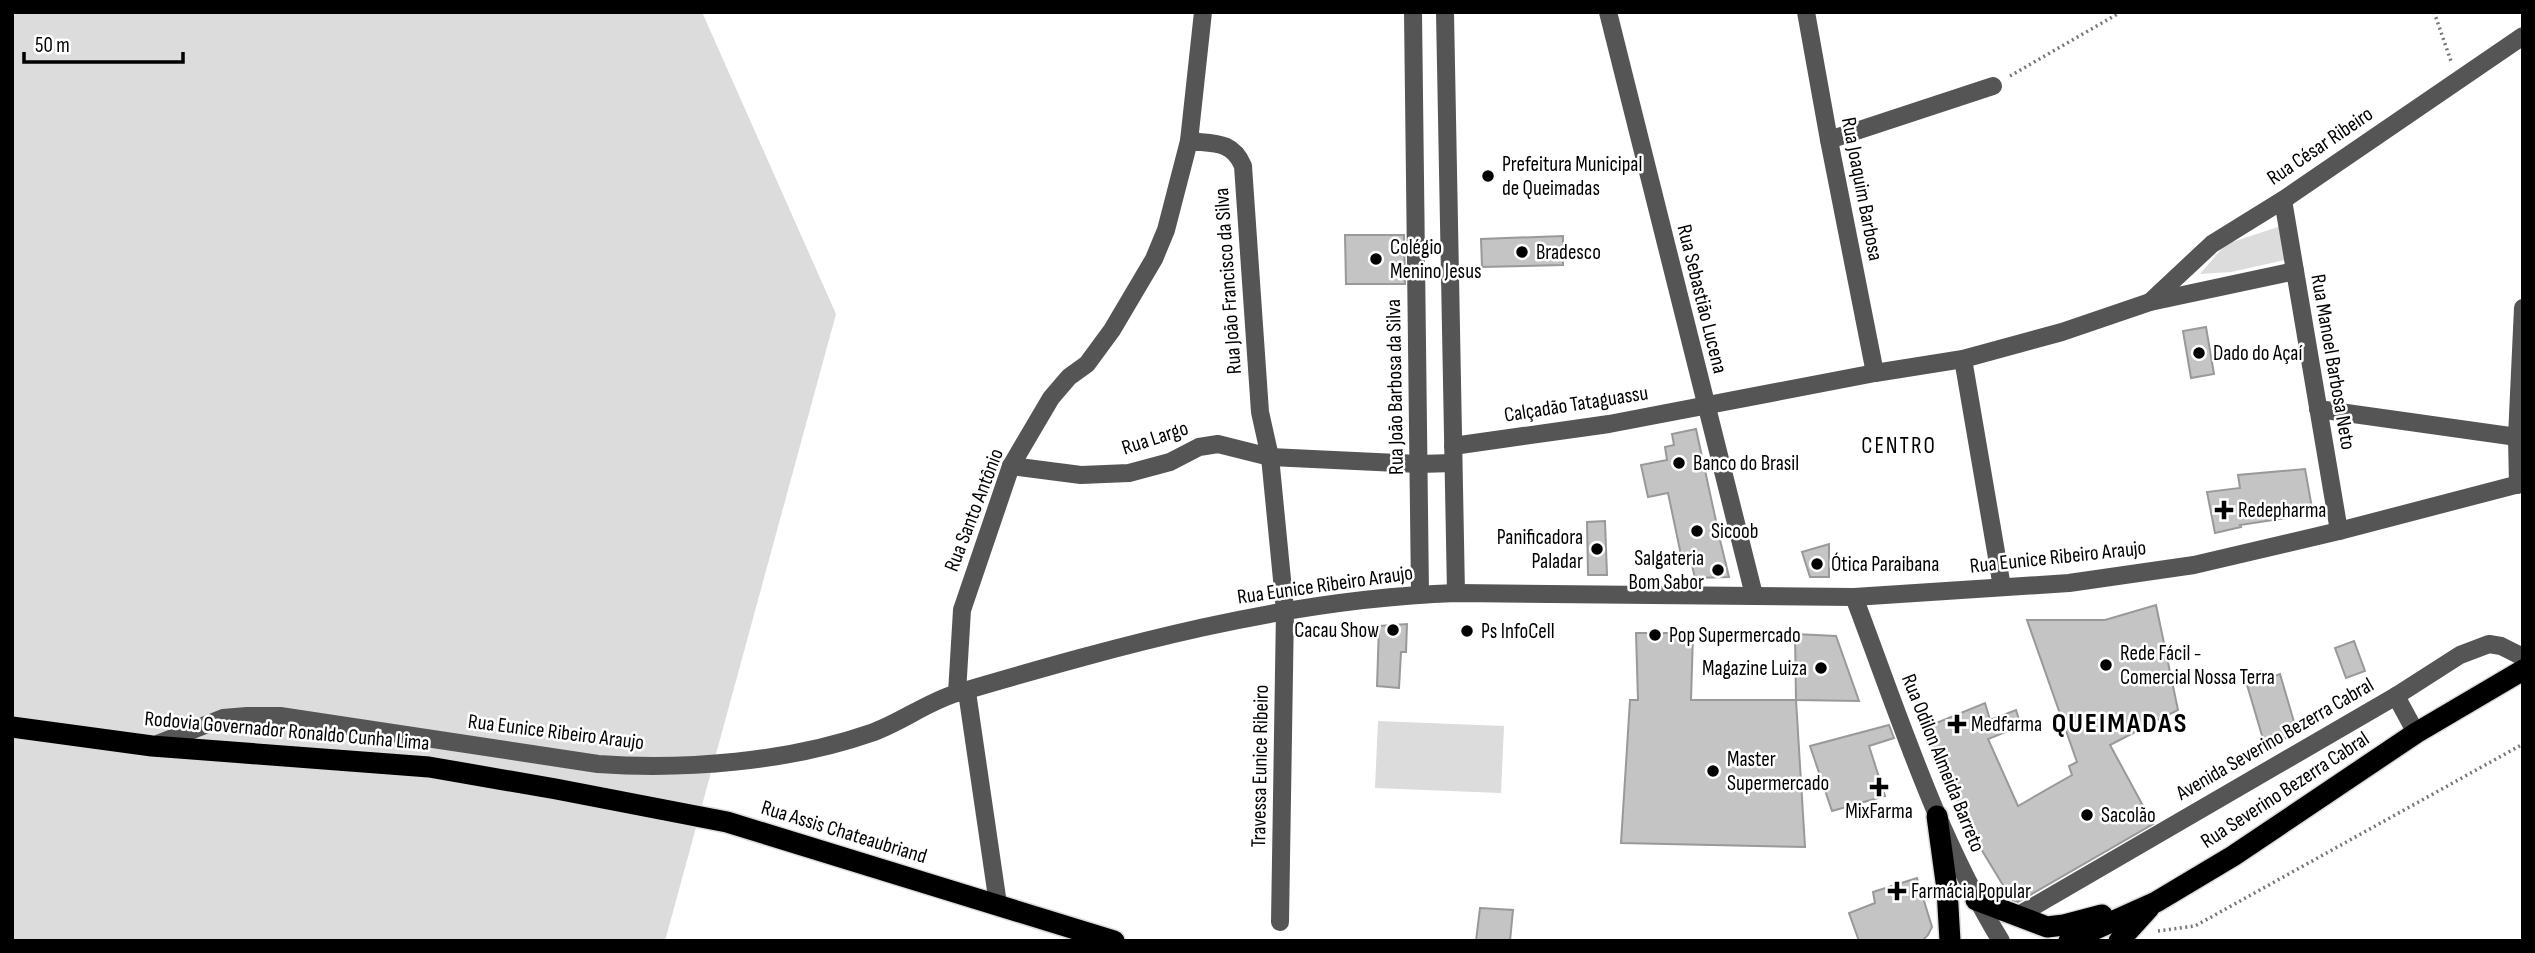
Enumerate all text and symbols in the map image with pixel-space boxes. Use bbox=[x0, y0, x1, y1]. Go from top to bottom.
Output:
scale bar bbox=[24, 21, 184, 65]
text: 50 m bbox=[35, 33, 70, 58]
street label: Rua César Ribeiro bbox=[2262, 101, 2378, 191]
street label: Rua Joaquim Barbosa bbox=[1836, 115, 1888, 263]
place label: Prefeitura Municipal de Queimadas bbox=[1502, 152, 1642, 201]
marker: Prefeitura Municipal de Queimadas bbox=[1480, 168, 1496, 184]
street label: Rua João Francisco da Silva bbox=[1209, 187, 1247, 375]
street label: Rua Sebastião Lucena bbox=[1671, 222, 1733, 376]
place label: Colégio Menino Jesus bbox=[1390, 235, 1481, 284]
place label: Bradesco bbox=[1536, 240, 1601, 265]
marker: Bradesco bbox=[1514, 244, 1530, 260]
marker: Colégio Menino Jesus bbox=[1368, 251, 1384, 267]
street label: Rua Manoel Barbosa Neto bbox=[2305, 272, 2361, 452]
street label: Rua João Barbosa da Silva bbox=[1381, 299, 1409, 475]
place label: Dado do Açaí bbox=[2213, 341, 2302, 366]
marker: Dado do Açaí bbox=[2191, 345, 2207, 361]
street label: Calçadão Tataguassu bbox=[1502, 380, 1650, 428]
street label: Rua Largo bbox=[1119, 416, 1191, 460]
district label: CENTRO bbox=[1861, 432, 1937, 460]
street label: Rua Santo Antônio bbox=[939, 445, 1009, 575]
place label: Banco do Brasil bbox=[1693, 451, 1799, 476]
marker: Banco do Brasil bbox=[1671, 455, 1687, 471]
place label: Redepharma bbox=[2238, 498, 2326, 523]
marker: Redepharma bbox=[2216, 502, 2232, 518]
place label: Sicoob bbox=[1711, 519, 1758, 544]
marker: Sicoob bbox=[1689, 523, 1705, 539]
place label: Panificadora Paladar bbox=[1497, 525, 1583, 574]
street label: Rua Eunice Ribeiro Araujo bbox=[1969, 535, 2147, 579]
marker: Panificadora Paladar bbox=[1589, 541, 1605, 557]
place label: Salgateria Bom Sabor bbox=[1629, 546, 1704, 595]
place label: Ótica Paraibana bbox=[1831, 552, 1939, 577]
marker: Ótica Paraibana bbox=[1809, 556, 1825, 572]
street label: Rua Eunice Ribeiro Araujo bbox=[1236, 560, 1414, 610]
marker: Salgateria Bom Sabor bbox=[1710, 562, 1726, 578]
place label: Cacau Show bbox=[1294, 618, 1379, 643]
place label: Ps InfoCell bbox=[1481, 619, 1555, 644]
marker: Cacau Show bbox=[1385, 622, 1401, 638]
marker: Ps InfoCell bbox=[1459, 623, 1475, 639]
place label: Pop Supermercado bbox=[1669, 623, 1801, 648]
marker: Pop Supermercado bbox=[1647, 627, 1663, 643]
place label: Rede Fácil - Comercial Nossa Terra bbox=[2120, 641, 2275, 690]
place label: Magazine Luiza bbox=[1702, 656, 1807, 681]
marker: Rede Fácil - Comercial Nossa Terra bbox=[2098, 657, 2114, 673]
marker: Magazine Luiza bbox=[1813, 660, 1829, 676]
street label: Rua Odilon Almeida Barreto bbox=[1896, 670, 1990, 856]
street label: Avenida Severino Bezerra Cabral bbox=[2171, 672, 2378, 806]
street label: Travessa Eunice Ribeiro bbox=[1246, 684, 1274, 848]
street label: Rodovia Governador Ronaldo Cunha Lima bbox=[144, 706, 430, 756]
district label: QUEIMADAS bbox=[2052, 707, 2188, 740]
street label: Rua Eunice Ribeiro Araujo bbox=[467, 709, 645, 755]
place label: Medfarma bbox=[1971, 712, 2042, 737]
marker: Medfarma bbox=[1949, 716, 1965, 732]
street label: Rua Severino Bezerra Cabral bbox=[2196, 726, 2374, 854]
place label: Master Supermercado bbox=[1727, 747, 1829, 796]
marker: Master Supermercado bbox=[1705, 763, 1721, 779]
marker: MixFarma bbox=[1871, 779, 1887, 795]
street label: Rua Assis Chateaubriand bbox=[758, 795, 930, 869]
place label: MixFarma bbox=[1845, 799, 1913, 824]
place label: Sacolão bbox=[2101, 803, 2156, 828]
marker: Sacolão bbox=[2079, 807, 2095, 823]
place label: Farmácia Popular bbox=[1911, 879, 2031, 904]
marker: Farmácia Popular bbox=[1889, 883, 1905, 899]

